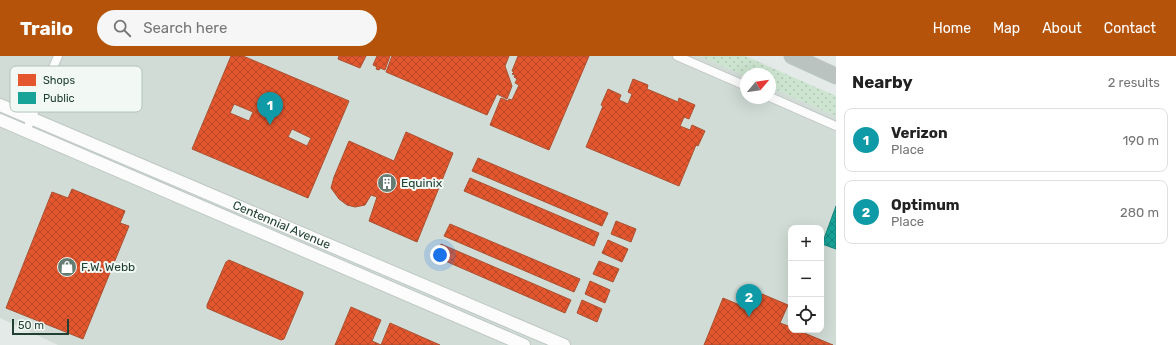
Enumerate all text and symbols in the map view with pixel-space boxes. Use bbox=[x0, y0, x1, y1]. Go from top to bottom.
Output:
search box bbox=[97, 10, 377, 46]
text: Trailo bbox=[20, 17, 73, 40]
icon: search bbox=[111, 17, 133, 39]
text: Search here bbox=[143, 19, 227, 37]
text: Home bbox=[933, 20, 971, 37]
text: Map bbox=[993, 20, 1020, 37]
text: About bbox=[1042, 20, 1082, 37]
text: Contact bbox=[1104, 20, 1156, 37]
legend bbox=[10, 66, 142, 112]
north arrow bbox=[740, 68, 776, 104]
text: Nearby bbox=[852, 72, 913, 92]
text: Shops bbox=[43, 74, 75, 87]
text: 2 results bbox=[1108, 75, 1160, 90]
text: Public bbox=[43, 92, 75, 105]
pin: 1 bbox=[257, 92, 283, 125]
text: Verizon bbox=[891, 124, 948, 142]
text: 1 bbox=[863, 133, 869, 148]
text: 190 m bbox=[1123, 133, 1159, 148]
text: Place bbox=[891, 142, 924, 157]
building icon: Equinix bbox=[376, 172, 398, 194]
place label: Equinix bbox=[401, 176, 443, 190]
text: Optimum bbox=[891, 196, 960, 214]
street label: Centennial Avenue bbox=[230, 198, 333, 252]
text: 2 bbox=[862, 205, 870, 220]
text: 280 m bbox=[1120, 205, 1159, 220]
text: Place bbox=[891, 214, 924, 229]
map controls bbox=[788, 225, 824, 333]
button: + bbox=[788, 225, 824, 261]
your location bbox=[430, 245, 450, 265]
shop icon: F.W. Webb bbox=[56, 256, 78, 278]
place label: F.W. Webb bbox=[81, 260, 135, 274]
button: − bbox=[788, 261, 824, 297]
pin: 2 bbox=[736, 284, 762, 317]
button: locate bbox=[788, 297, 824, 333]
scale bar bbox=[12, 317, 69, 336]
text: 50 m bbox=[18, 319, 44, 332]

